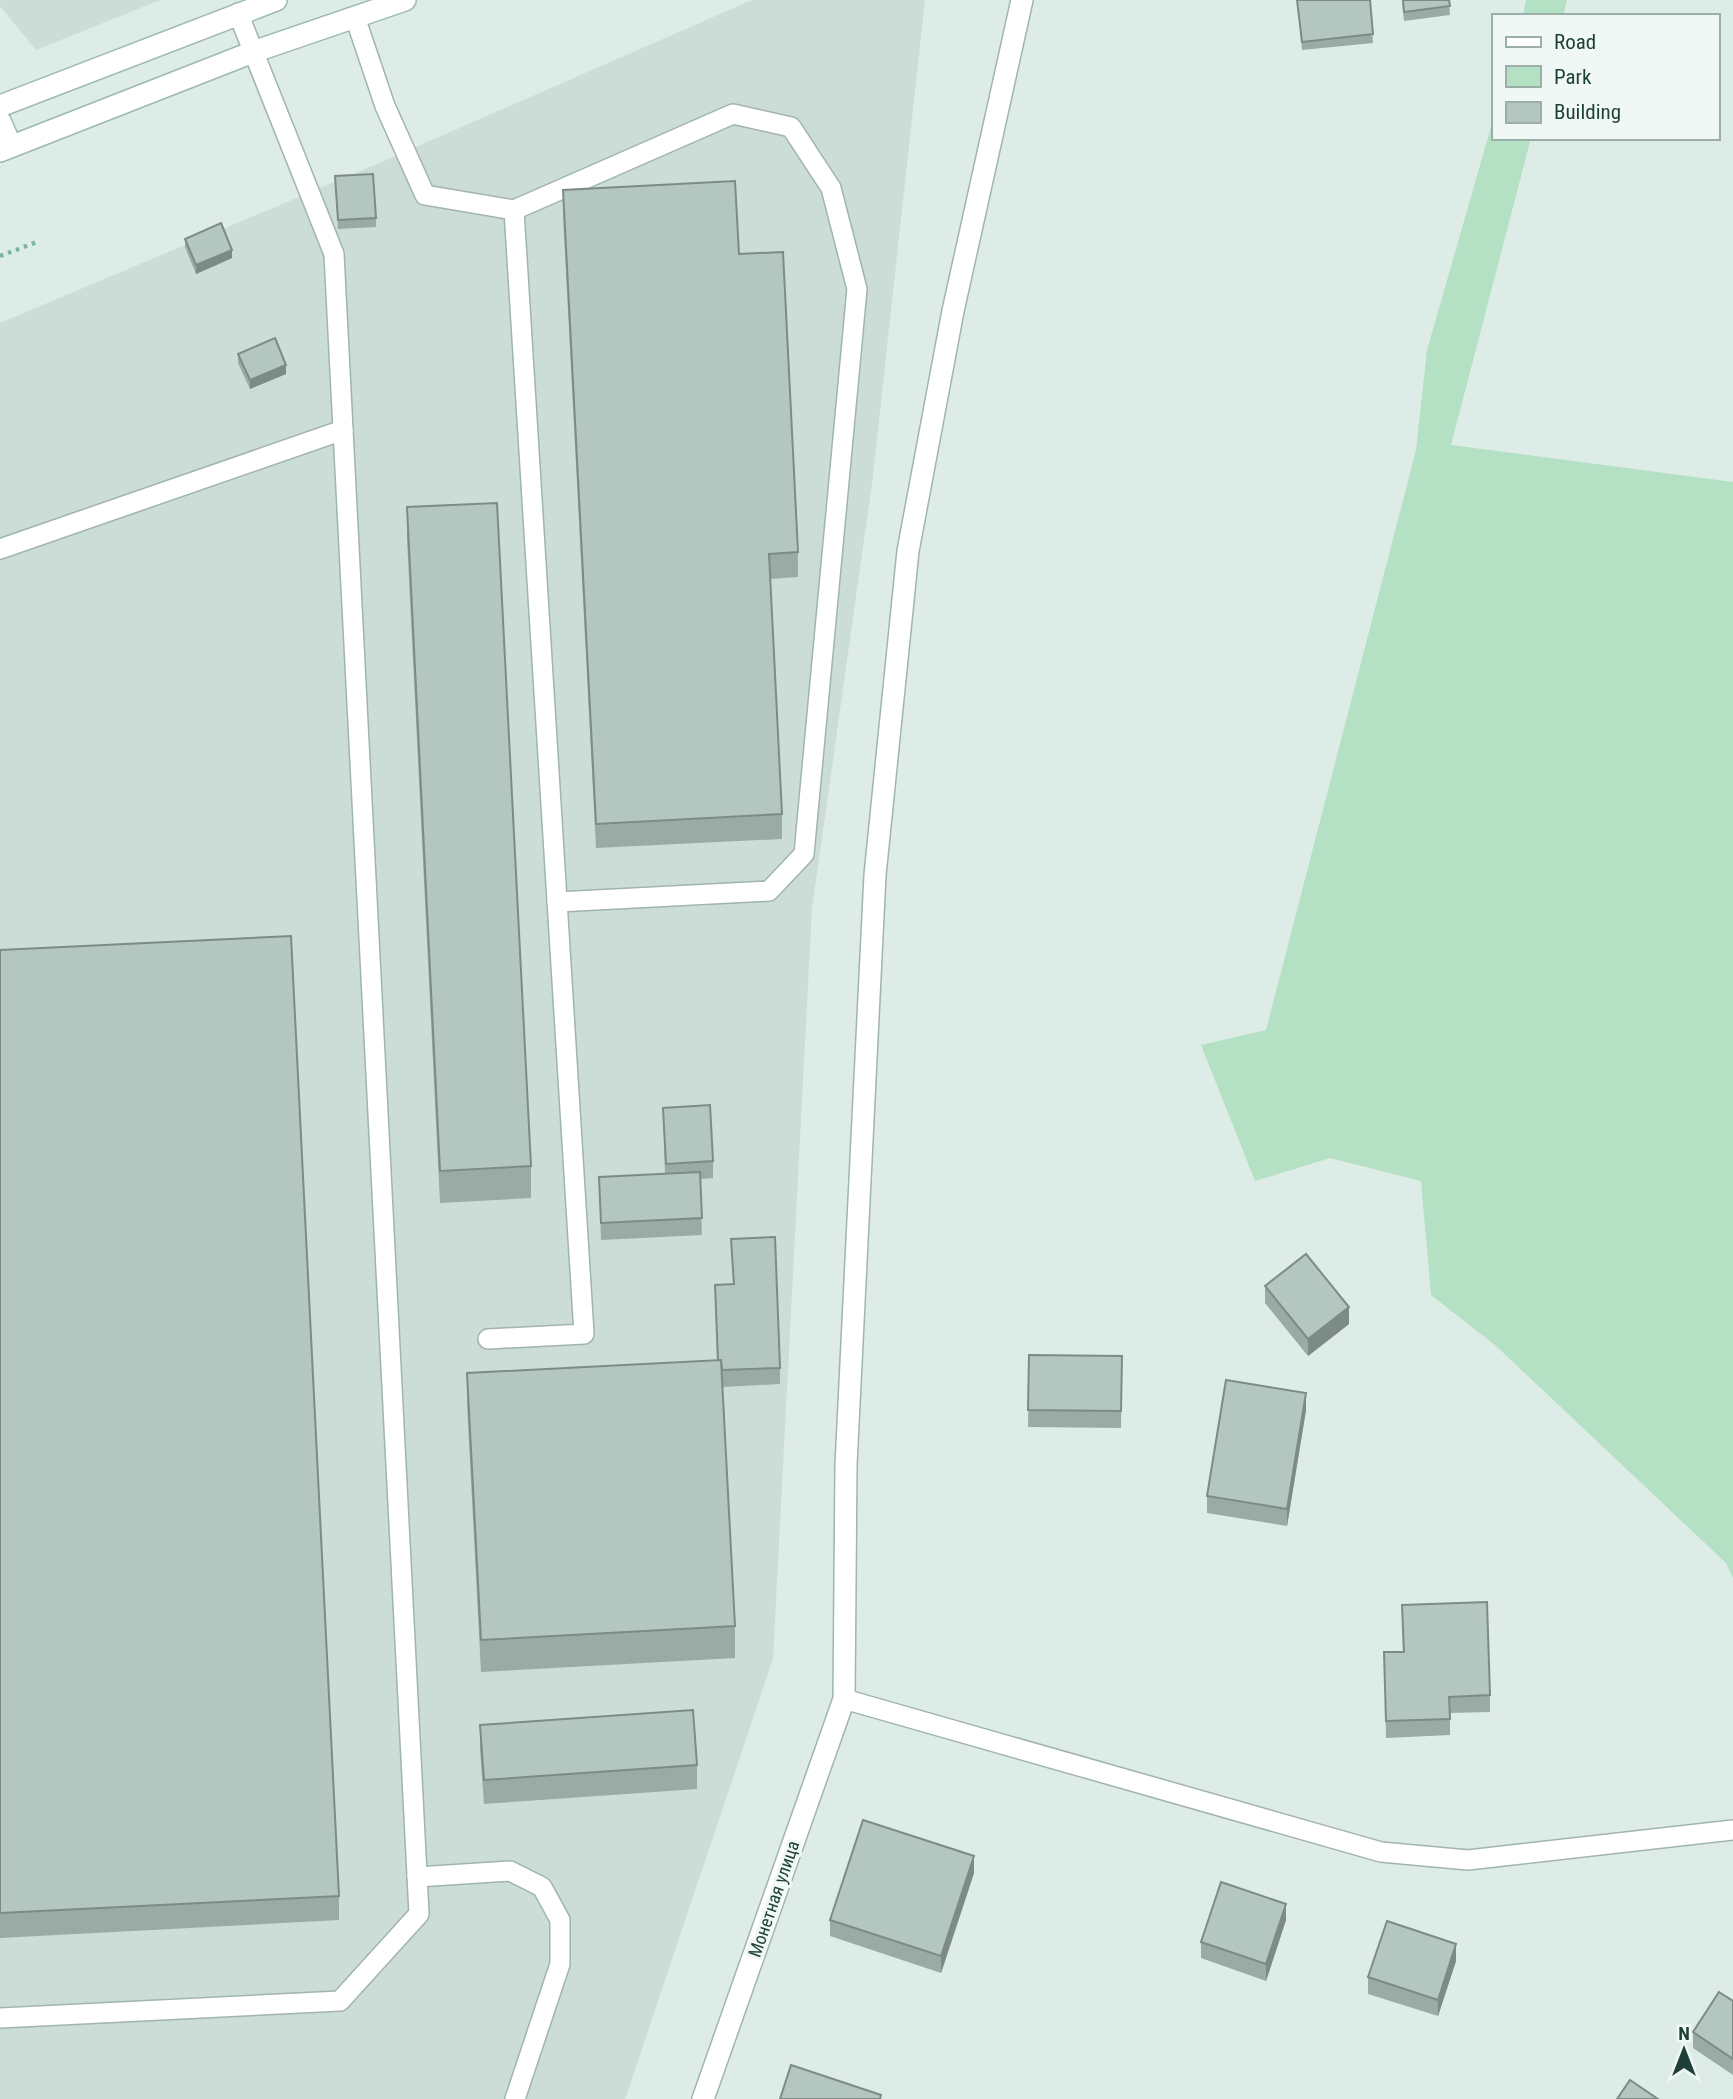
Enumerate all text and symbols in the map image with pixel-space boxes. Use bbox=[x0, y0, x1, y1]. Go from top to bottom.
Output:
legend bbox=[1492, 14, 1719, 140]
text: Road bbox=[1554, 30, 1596, 54]
text: Park bbox=[1554, 65, 1592, 89]
text: Building bbox=[1554, 100, 1621, 124]
street label: Монетная улица bbox=[744, 1838, 803, 1960]
north arrow bbox=[1649, 2015, 1719, 2085]
text: N bbox=[1678, 2022, 1690, 2045]

